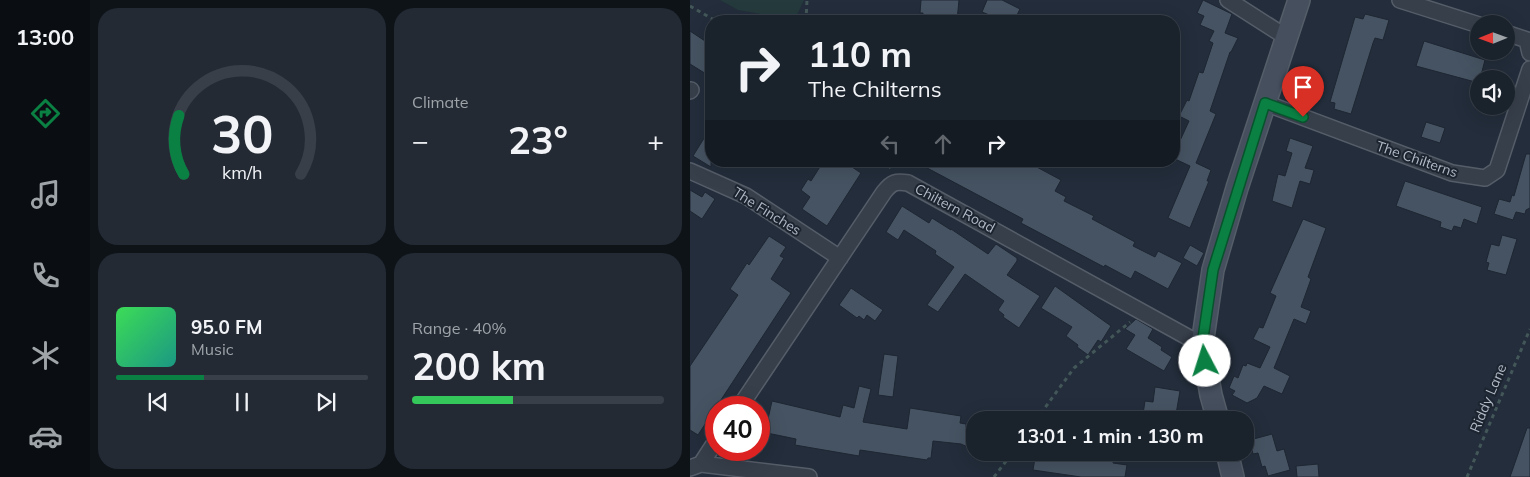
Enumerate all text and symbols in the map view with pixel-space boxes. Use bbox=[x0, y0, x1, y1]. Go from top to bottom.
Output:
north arrow bbox=[1470, 15, 1515, 60]
map controls bbox=[1470, 15, 1515, 115]
text: 13:00 bbox=[16, 23, 74, 51]
text: 110 m bbox=[808, 32, 912, 76]
icon: right bbox=[725, 35, 790, 100]
pin bbox=[1282, 66, 1324, 117]
button: sound bbox=[1470, 70, 1515, 115]
icon: arrive bbox=[1289, 73, 1317, 101]
text: The Chilterns bbox=[808, 75, 942, 103]
text: Climate bbox=[412, 92, 468, 112]
icon: directions bbox=[28, 96, 63, 131]
text: 30 bbox=[211, 101, 273, 166]
text: 23° bbox=[508, 116, 568, 164]
text: − bbox=[412, 123, 429, 158]
text: + bbox=[647, 123, 664, 158]
icon: left bbox=[876, 130, 904, 158]
icon: ahead bbox=[929, 130, 957, 158]
icon: right bbox=[982, 130, 1010, 158]
street label: The Chilterns bbox=[1374, 137, 1460, 181]
text: km/h bbox=[222, 161, 262, 183]
icon: music bbox=[28, 177, 63, 212]
street label: Chiltern Road bbox=[912, 179, 998, 237]
street label: The Finches bbox=[730, 183, 804, 239]
icon: phone bbox=[28, 258, 63, 293]
text: 95.0 FM bbox=[191, 315, 263, 339]
text: Range · 40% bbox=[412, 318, 507, 338]
position arrow bbox=[1178, 334, 1230, 386]
icon: climate bbox=[28, 338, 63, 373]
text: Music bbox=[191, 339, 234, 359]
text: 200 km bbox=[412, 342, 546, 390]
street label: Riddy Lane bbox=[1465, 361, 1511, 435]
icon: previous bbox=[144, 388, 172, 416]
icon: pause bbox=[228, 388, 256, 416]
icon: next bbox=[312, 388, 340, 416]
speed limit sign: 40 bbox=[705, 396, 770, 461]
icon: car bbox=[28, 419, 63, 454]
text: 13:01 · 1 min · 130 m bbox=[1016, 424, 1204, 448]

